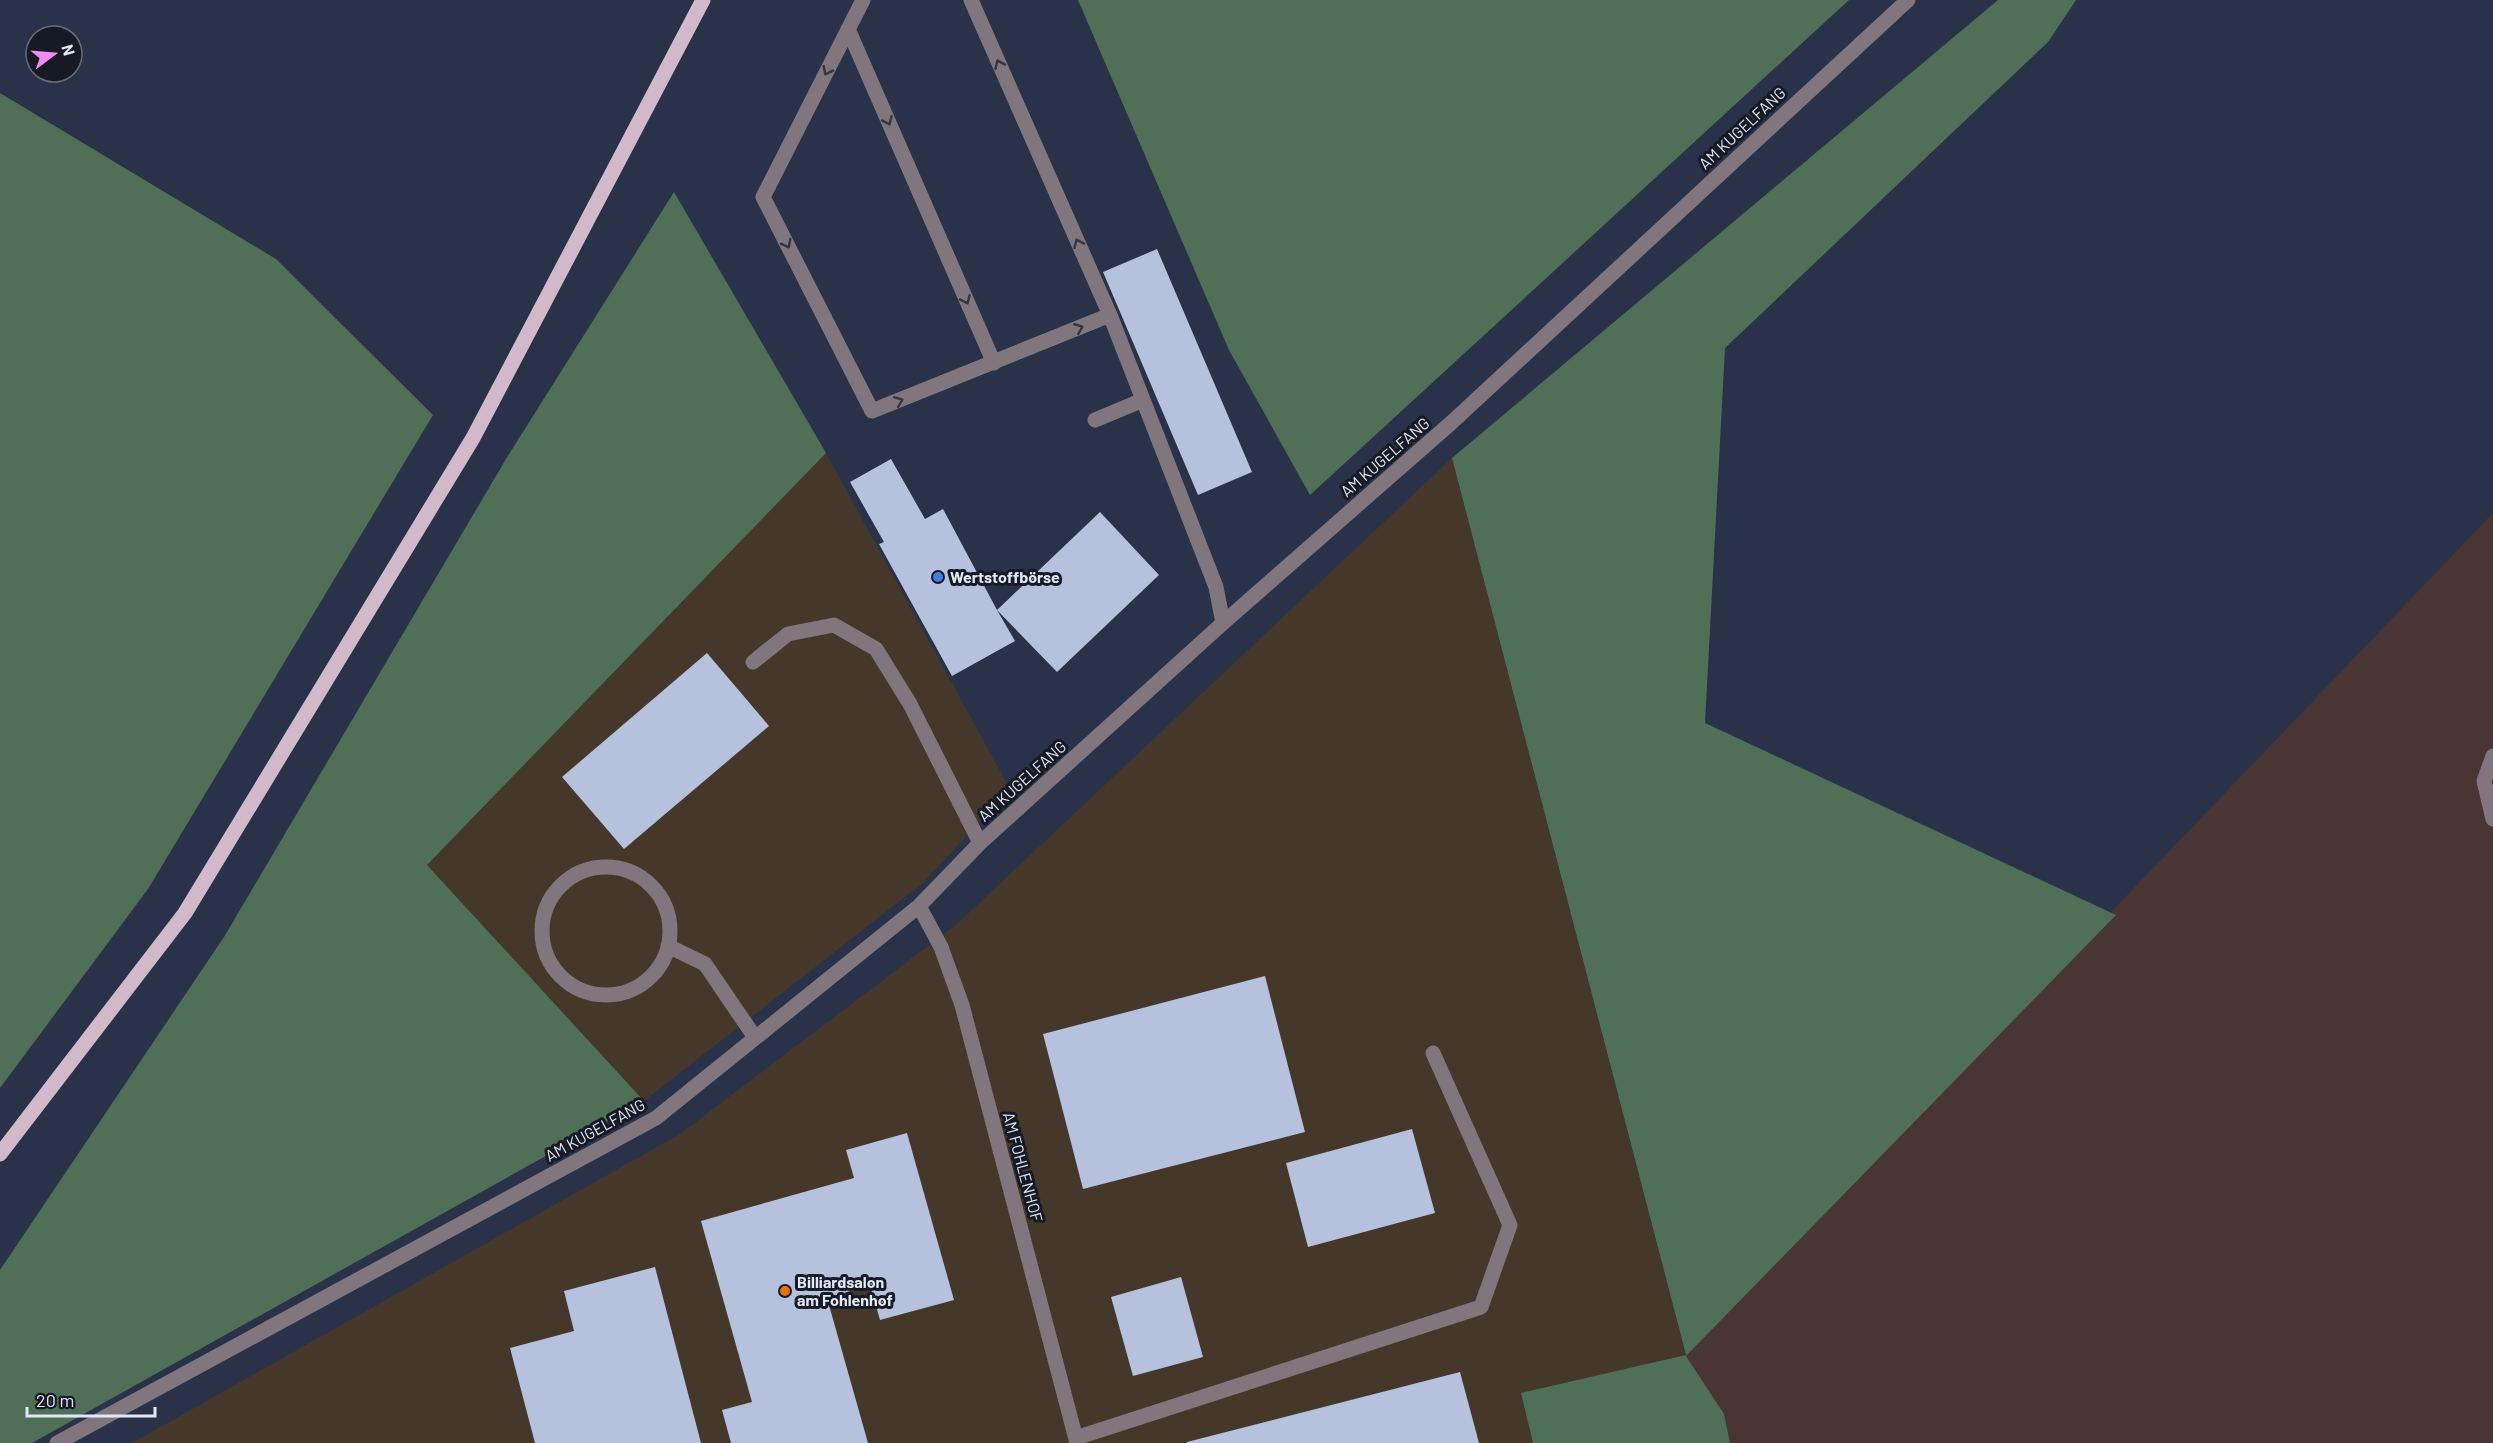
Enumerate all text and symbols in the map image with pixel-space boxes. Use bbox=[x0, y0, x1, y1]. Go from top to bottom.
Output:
north arrow bbox=[24, 24, 84, 84]
text: N bbox=[58, 42, 79, 57]
one-way arrow bbox=[995, 60, 1007, 71]
one-way arrow bbox=[822, 64, 834, 75]
street label: AM KUGELFANG bbox=[1694, 83, 1789, 173]
one-way arrow bbox=[881, 115, 893, 126]
one-way arrow bbox=[780, 238, 791, 249]
one-way arrow bbox=[1073, 238, 1085, 249]
one-way arrow bbox=[959, 293, 971, 304]
one-way arrow bbox=[1073, 323, 1084, 335]
one-way arrow bbox=[892, 396, 903, 408]
street label: AM KUGELFANG bbox=[1336, 413, 1433, 500]
place label: Wertstoffbörse bbox=[950, 567, 1060, 586]
marker: Wertstoffbörse bbox=[931, 570, 945, 584]
street label: AM KUGELFANG bbox=[974, 736, 1069, 825]
street label: AM KUGELFANG bbox=[541, 1094, 648, 1165]
street label: AM FOHLENHOF bbox=[1000, 1110, 1047, 1224]
place label: Billiardsalon am Fohlenhof bbox=[797, 1272, 893, 1309]
marker: Billiardsalon am Fohlenhof bbox=[778, 1284, 792, 1298]
scale bar bbox=[27, 1380, 154, 1418]
text: 20 m bbox=[36, 1389, 74, 1411]

